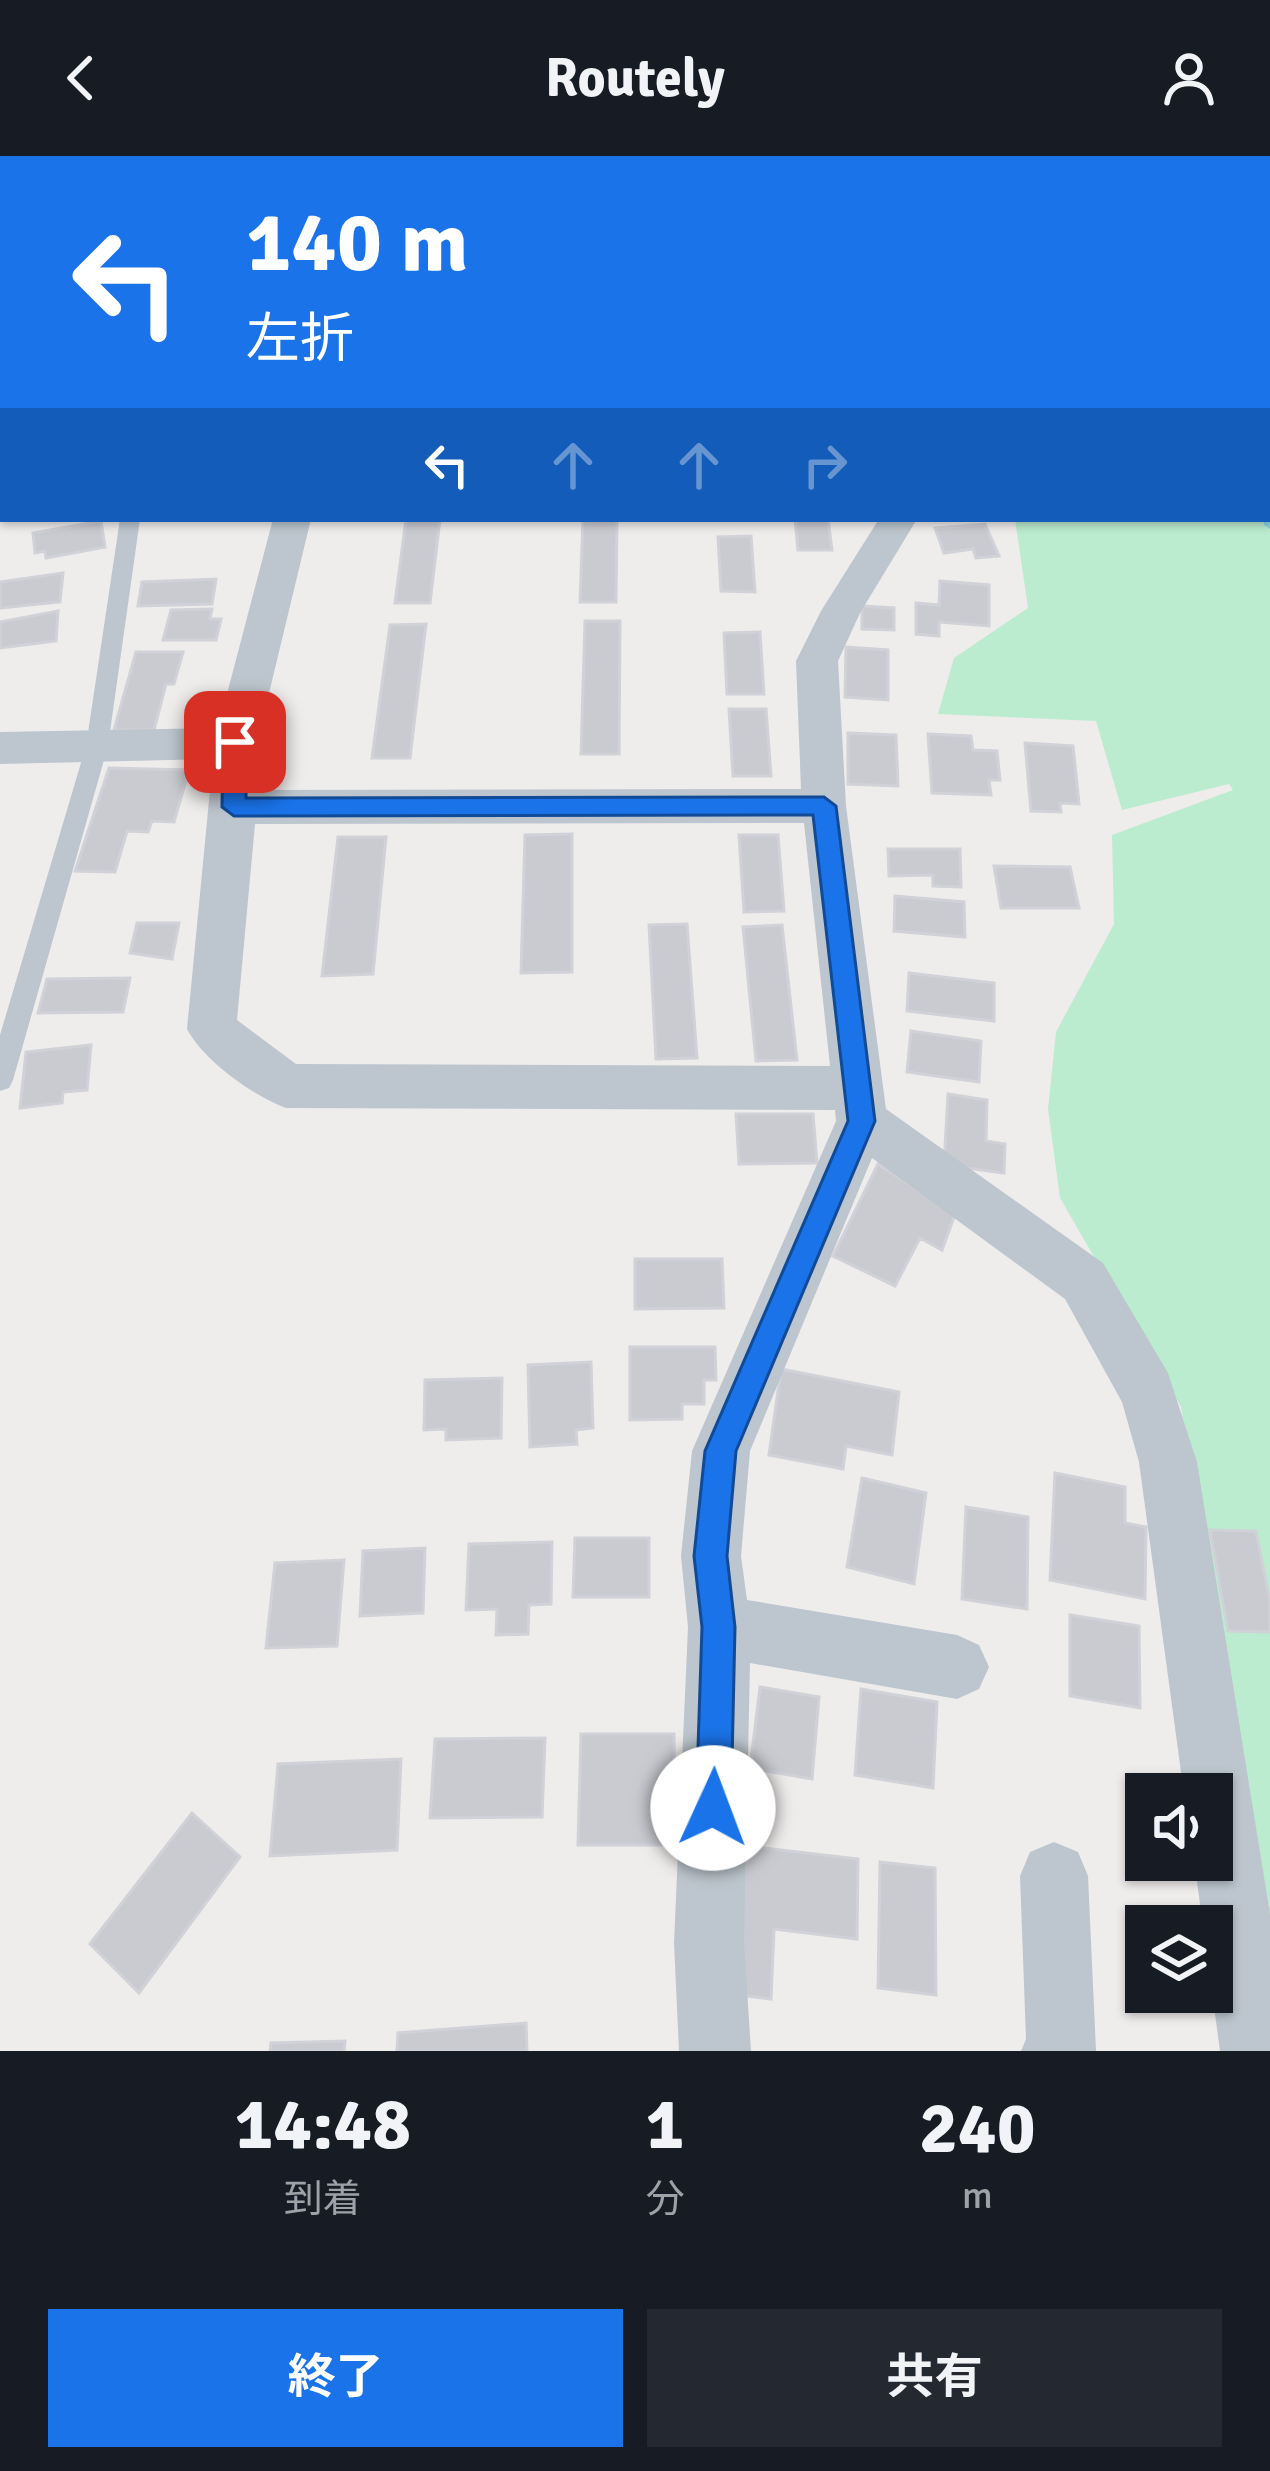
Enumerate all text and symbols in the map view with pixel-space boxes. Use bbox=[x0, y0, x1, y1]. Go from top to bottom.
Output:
icon: back bbox=[48, 45, 114, 111]
text: Routely bbox=[545, 45, 725, 112]
icon: person bbox=[1156, 45, 1222, 111]
text: 140 m bbox=[246, 191, 468, 295]
icon: left bbox=[48, 204, 204, 360]
text: 左折 bbox=[246, 306, 354, 373]
icon: left bbox=[414, 432, 480, 498]
icon: ahead bbox=[540, 432, 606, 498]
icon: ahead bbox=[666, 432, 732, 498]
icon: right bbox=[792, 432, 858, 498]
pin bbox=[184, 691, 286, 793]
icon: arrive bbox=[202, 709, 268, 775]
position arrow bbox=[650, 1745, 776, 1871]
map controls bbox=[1125, 1773, 1233, 2013]
button: sound bbox=[1125, 1773, 1233, 1881]
button: layers bbox=[1125, 1905, 1233, 2013]
text: 14:48 bbox=[234, 2080, 411, 2169]
text: 1 bbox=[646, 2080, 684, 2169]
text: 240 bbox=[919, 2084, 1036, 2173]
text: m bbox=[962, 2171, 993, 2219]
text: 到着 bbox=[284, 2175, 362, 2223]
text: 分 bbox=[646, 2175, 685, 2223]
button: 終了 bbox=[48, 2309, 623, 2447]
button: 共有 bbox=[647, 2309, 1222, 2447]

